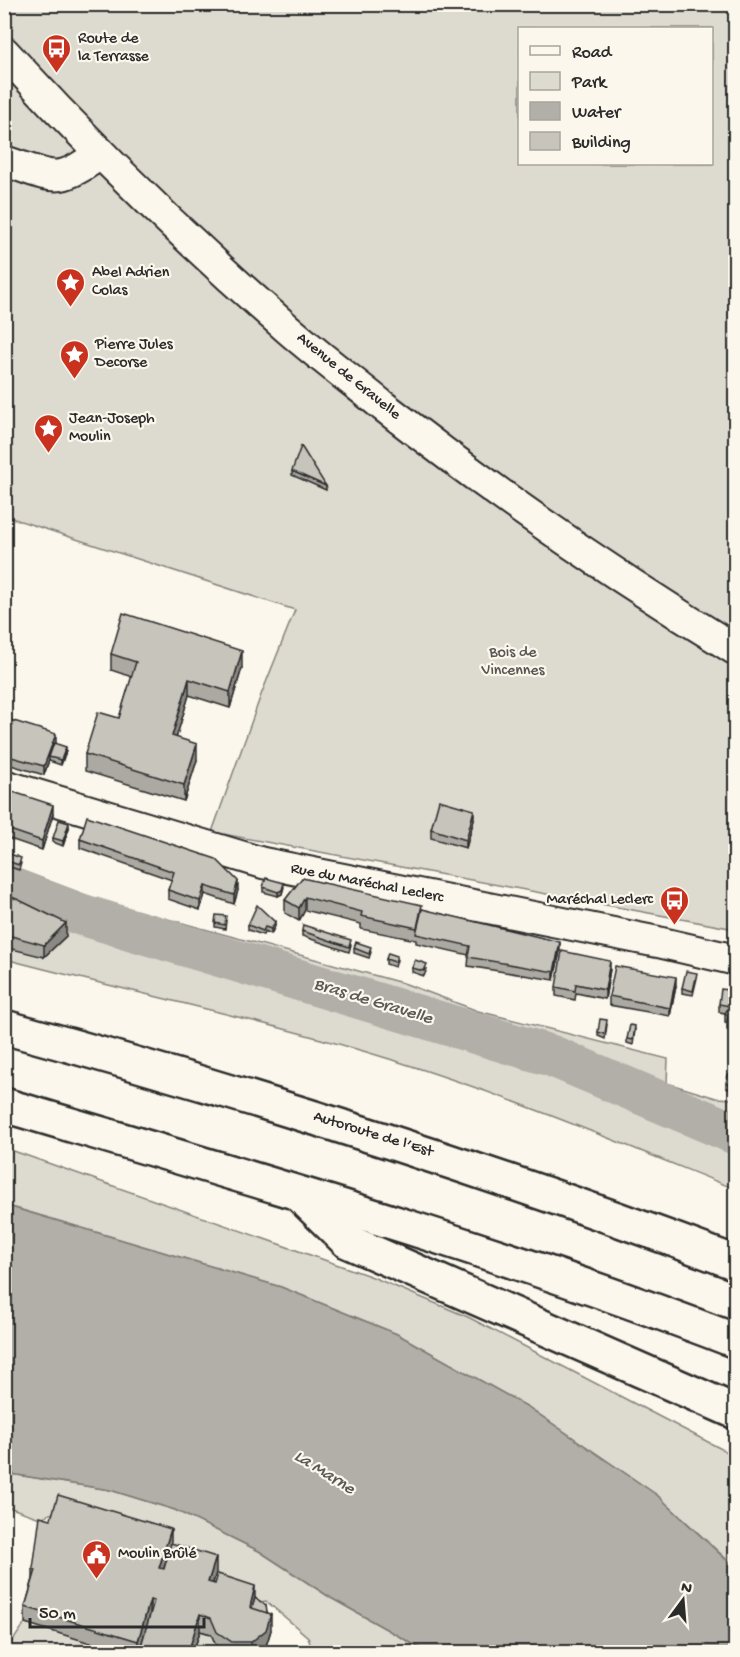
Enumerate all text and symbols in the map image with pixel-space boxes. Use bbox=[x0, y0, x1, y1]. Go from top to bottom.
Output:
legend bbox=[518, 27, 713, 165]
place label: Route de la Terrasse bbox=[78, 30, 150, 67]
bus stop icon: Route de la Terrasse bbox=[41, 32, 73, 74]
text: Road bbox=[572, 43, 613, 64]
text: Park bbox=[571, 73, 608, 94]
text: Water bbox=[572, 103, 622, 124]
text: Building bbox=[571, 133, 631, 154]
place label: Abel Adrien Colas bbox=[92, 264, 170, 301]
place icon: Abel Adrien Colas bbox=[55, 266, 87, 308]
street label: Avenue de Gravelle bbox=[292, 329, 405, 425]
place label: Pierre Jules Decorse bbox=[94, 336, 174, 373]
place icon: Pierre Jules Decorse bbox=[58, 338, 90, 380]
place label: Jean-Joseph Moulin bbox=[69, 410, 155, 447]
place icon: Jean-Joseph Moulin bbox=[32, 412, 64, 454]
park label: Bois de Vincennes bbox=[480, 644, 546, 681]
street label: Rue du Maréchal Leclerc bbox=[289, 860, 446, 908]
bus stop icon: Maréchal Leclerc bbox=[658, 884, 690, 926]
place label: Maréchal Leclerc bbox=[546, 891, 654, 910]
water label: Bras de Gravelle bbox=[311, 974, 435, 1030]
street label: Autoroute de l’Est bbox=[311, 1108, 437, 1163]
water label: La Marne bbox=[290, 1446, 359, 1500]
public building icon: Moulin Brûlé bbox=[81, 1538, 113, 1580]
place label: Moulin Brûlé bbox=[118, 1545, 197, 1564]
north arrow bbox=[653, 1570, 713, 1630]
text: N bbox=[679, 1578, 694, 1600]
scale bar bbox=[30, 1591, 204, 1629]
text: 50 m bbox=[39, 1604, 76, 1625]

